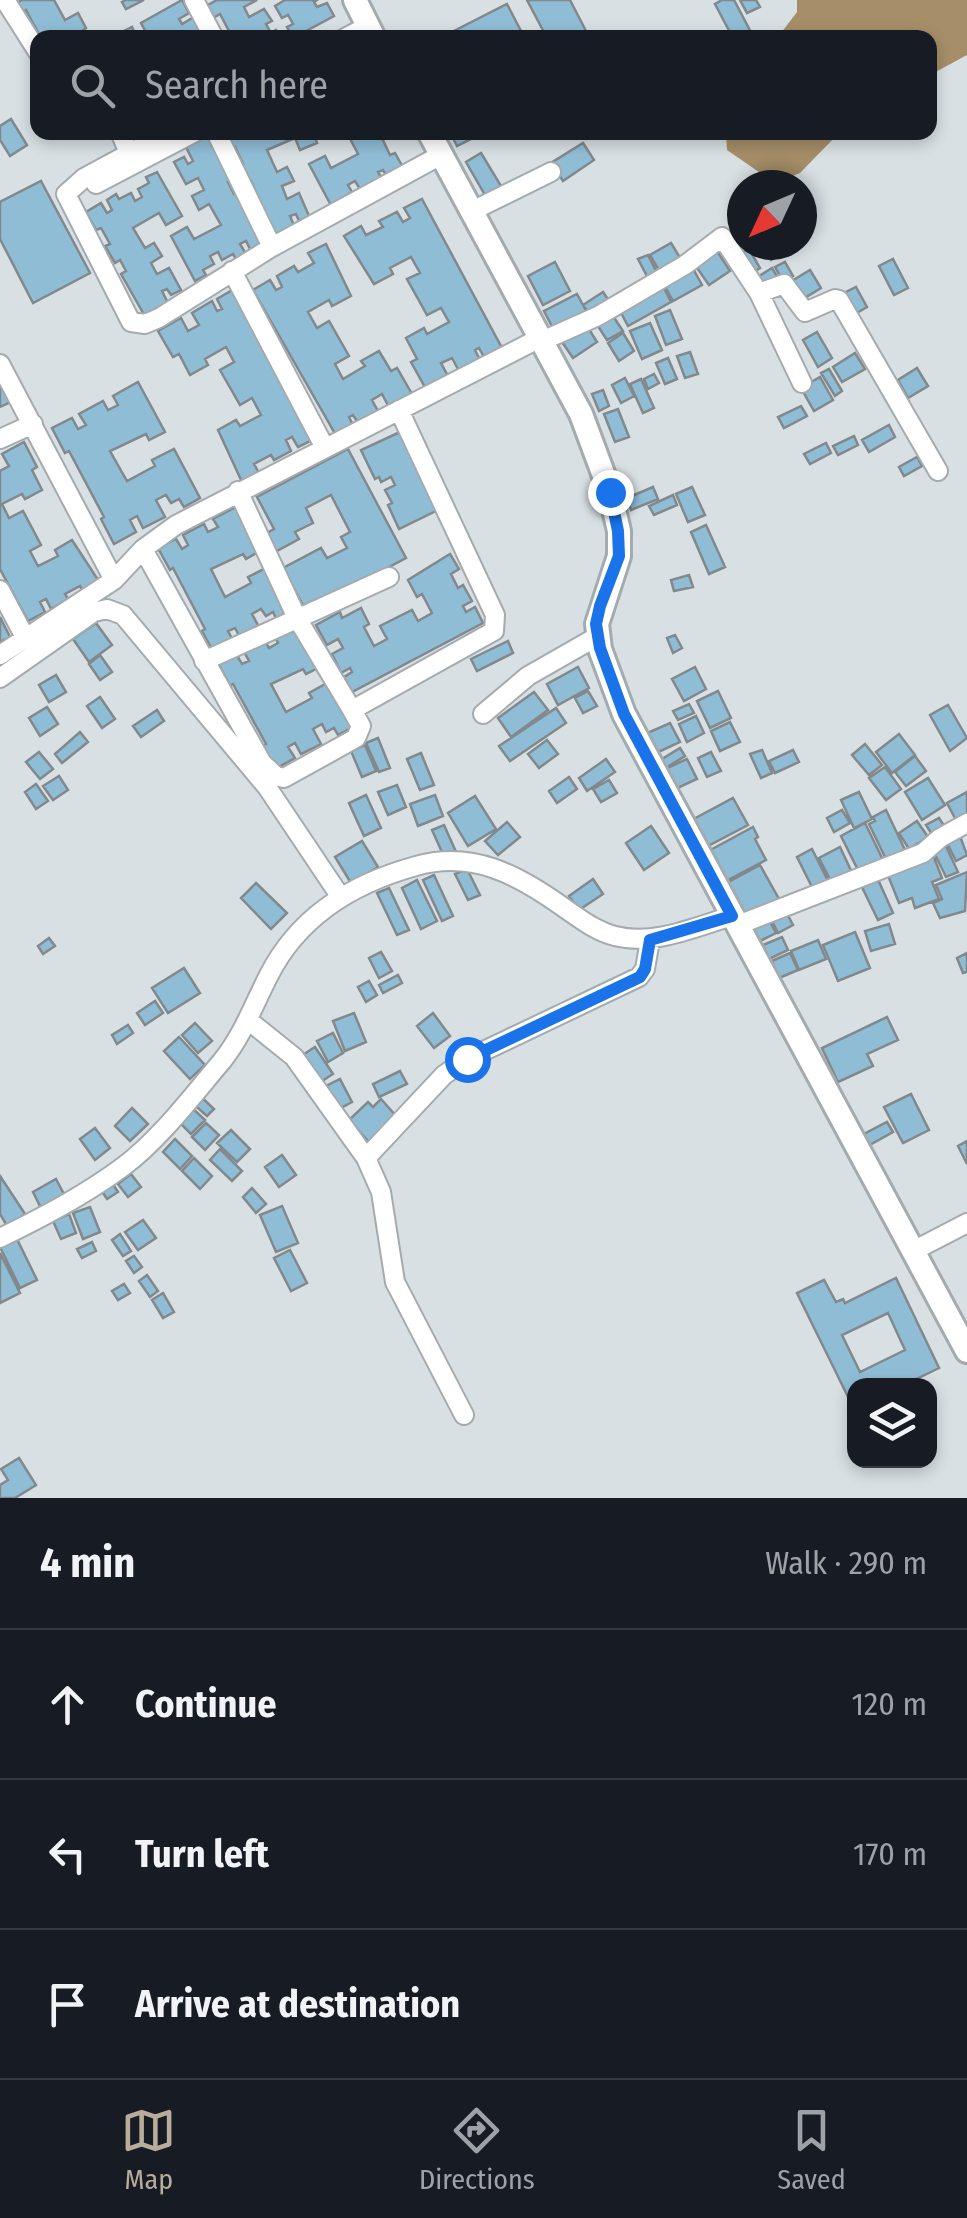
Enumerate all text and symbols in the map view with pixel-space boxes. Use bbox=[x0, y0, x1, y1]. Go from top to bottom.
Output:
search box bbox=[30, 30, 937, 140]
icon: search bbox=[65, 58, 120, 113]
text: Search here bbox=[145, 62, 328, 108]
north arrow bbox=[727, 170, 817, 260]
route end bbox=[588, 470, 634, 516]
route start bbox=[445, 1037, 491, 1083]
map controls bbox=[847, 1378, 937, 1468]
button: layers bbox=[847, 1378, 937, 1468]
text: 4 min bbox=[40, 1538, 135, 1588]
text: Walk · 290 m bbox=[765, 1544, 927, 1582]
icon: ahead bbox=[40, 1677, 95, 1732]
text: Continue bbox=[135, 1681, 276, 1727]
text: 120 m bbox=[852, 1685, 927, 1723]
icon: left bbox=[40, 1827, 95, 1882]
text: Turn left bbox=[135, 1831, 269, 1877]
text: 170 m bbox=[853, 1835, 927, 1873]
icon: arrive bbox=[40, 1977, 95, 2032]
text: Arrive at destination bbox=[135, 1981, 460, 2027]
tab: Map bbox=[121, 2103, 176, 2196]
tab: Directions bbox=[419, 2103, 535, 2196]
tab: Saved bbox=[777, 2103, 846, 2196]

